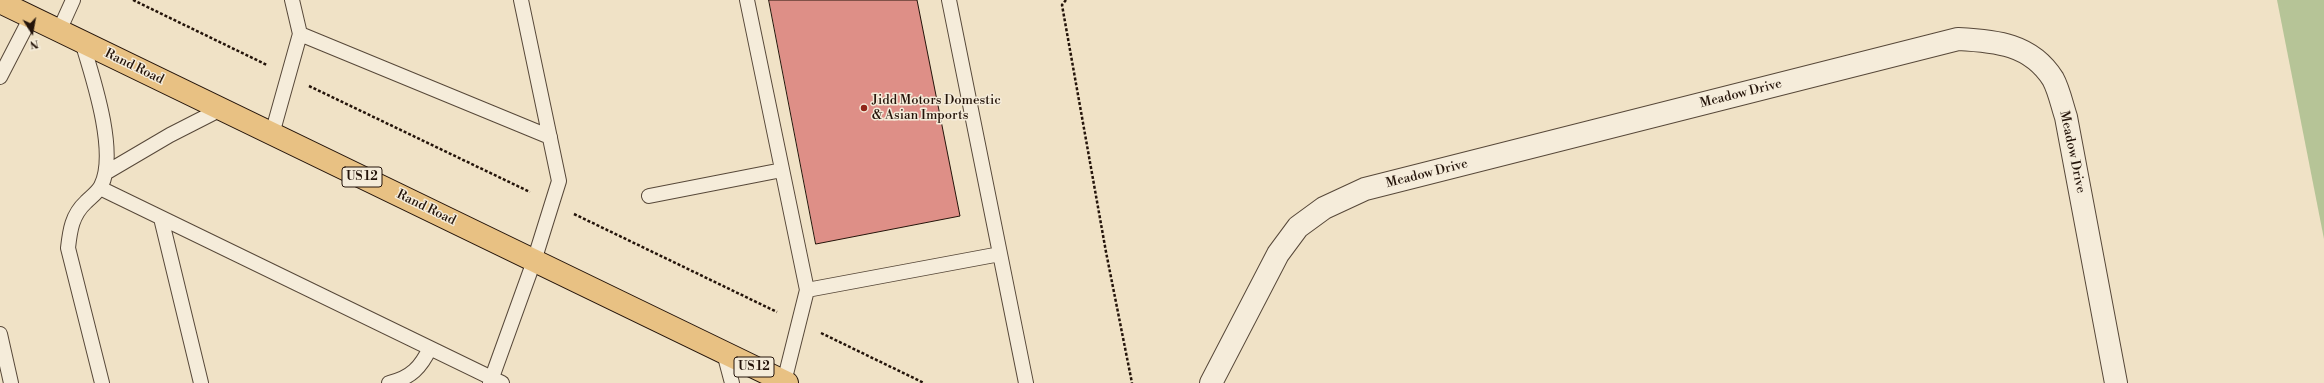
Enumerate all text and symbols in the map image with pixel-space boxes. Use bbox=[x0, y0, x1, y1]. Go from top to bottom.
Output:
north arrow bbox=[12, 12, 52, 52]
text: N bbox=[29, 36, 40, 51]
street label: Rand Road bbox=[102, 46, 166, 88]
street label: Meadow Drive bbox=[1698, 76, 1784, 112]
place label: Jidd Motors Domestic & Asian Imports bbox=[872, 93, 1001, 124]
marker: Jidd Motors Domestic & Asian Imports bbox=[859, 103, 869, 113]
street label: Meadow Drive bbox=[2056, 109, 2088, 195]
street label: Meadow Drive bbox=[1384, 156, 1470, 192]
road number: US 12 bbox=[342, 167, 382, 187]
street label: Rand Road bbox=[394, 187, 458, 229]
road number: US 12 bbox=[734, 357, 774, 377]

